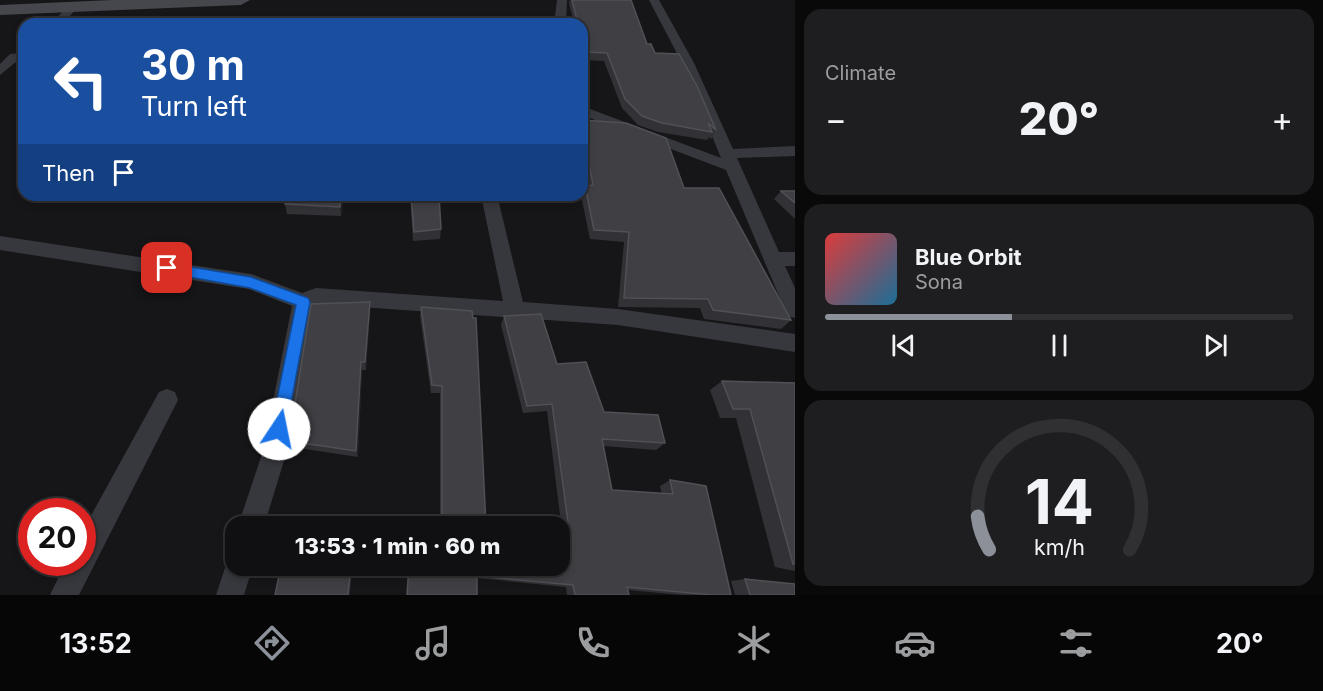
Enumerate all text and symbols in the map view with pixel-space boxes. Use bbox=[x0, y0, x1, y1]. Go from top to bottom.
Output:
text: 30 m bbox=[141, 39, 245, 90]
icon: left bbox=[42, 42, 120, 120]
text: Climate bbox=[825, 61, 896, 85]
text: Turn left bbox=[141, 90, 247, 123]
text: 20° bbox=[1019, 91, 1099, 146]
text: − bbox=[825, 99, 847, 139]
text: + bbox=[1271, 99, 1293, 139]
icon: arrive bbox=[107, 156, 140, 189]
text: Then bbox=[42, 160, 95, 186]
pin bbox=[141, 242, 192, 293]
text: Blue Orbit bbox=[915, 244, 1022, 270]
icon: arrive bbox=[150, 251, 183, 284]
text: Sona bbox=[915, 270, 963, 294]
icon: previous bbox=[887, 329, 920, 362]
icon: pause bbox=[1043, 329, 1076, 362]
icon: next bbox=[1199, 329, 1232, 362]
position arrow bbox=[247, 397, 311, 461]
text: 14 bbox=[1024, 464, 1094, 539]
speed limit sign: 20 bbox=[18, 498, 96, 576]
text: 13:53 · 1 min · 60 m bbox=[295, 533, 500, 559]
text: km/h bbox=[1034, 534, 1084, 560]
icon: directions bbox=[251, 622, 293, 664]
icon: music bbox=[412, 622, 454, 664]
icon: phone bbox=[572, 622, 614, 664]
icon: climate bbox=[733, 622, 775, 664]
icon: car bbox=[894, 622, 936, 664]
icon: filters bbox=[1055, 622, 1097, 664]
text: 13:52 bbox=[59, 627, 132, 660]
text: 20° bbox=[1216, 627, 1264, 660]

